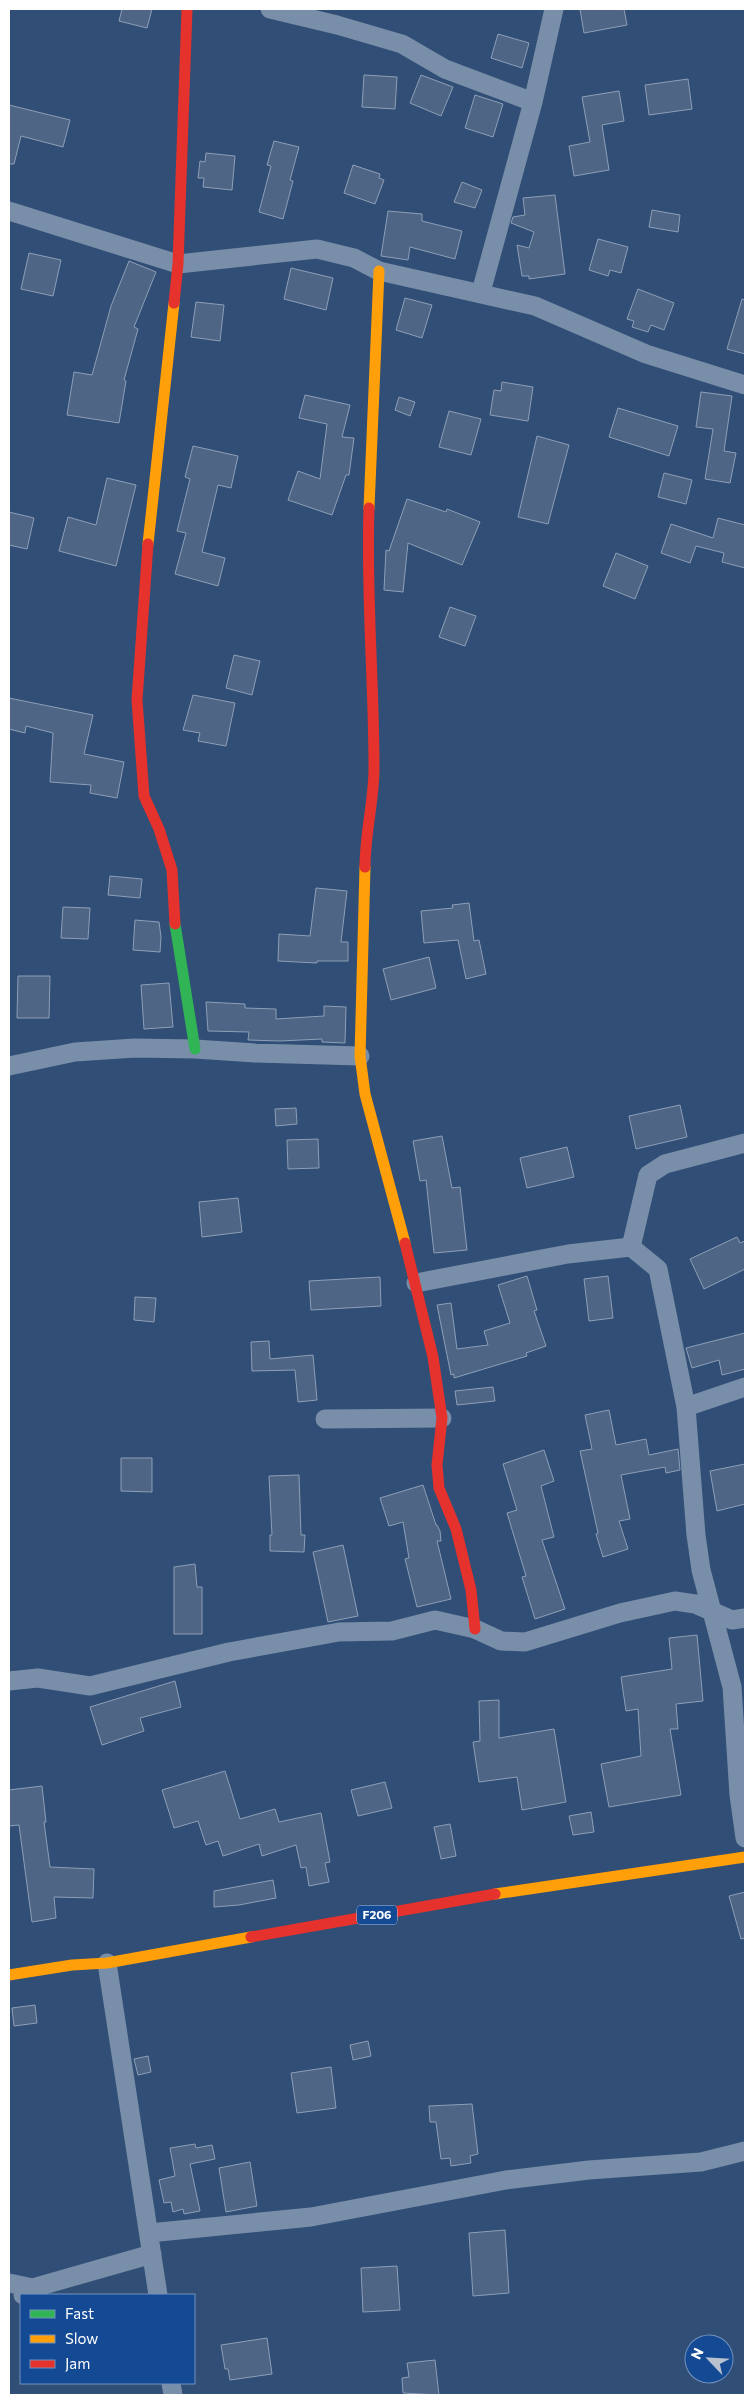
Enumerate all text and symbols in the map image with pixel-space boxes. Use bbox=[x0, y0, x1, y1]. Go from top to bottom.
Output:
road number: F206 bbox=[357, 1906, 397, 1924]
legend bbox=[20, 2294, 195, 2384]
text: Fast bbox=[65, 2304, 94, 2322]
text: Slow bbox=[65, 2329, 98, 2347]
north arrow bbox=[684, 2334, 734, 2384]
text: N bbox=[687, 2345, 707, 2362]
text: Jam bbox=[65, 2354, 90, 2372]

